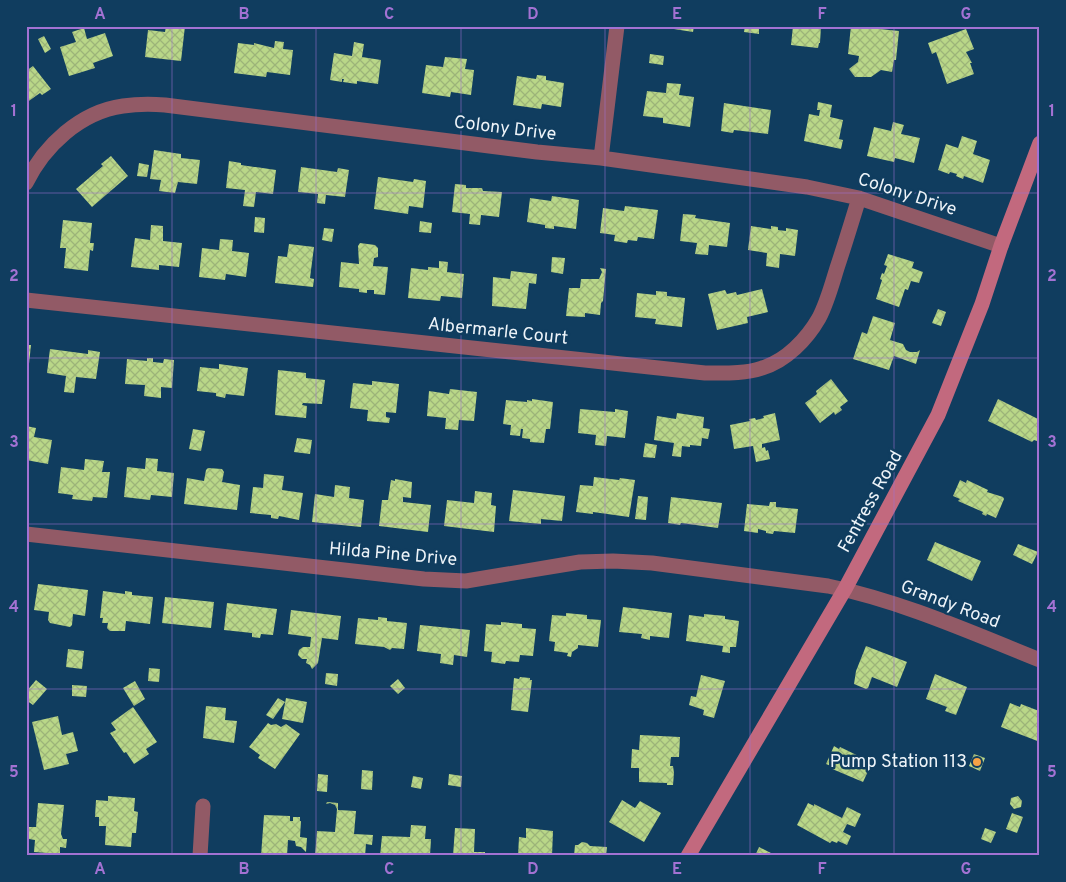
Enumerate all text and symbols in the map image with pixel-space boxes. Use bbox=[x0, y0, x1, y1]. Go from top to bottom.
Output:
text: A bbox=[94, 5, 106, 25]
text: B bbox=[238, 5, 250, 25]
text: C bbox=[384, 5, 394, 25]
text: D bbox=[527, 5, 539, 25]
text: E bbox=[672, 5, 682, 25]
text: F bbox=[817, 5, 827, 25]
text: G bbox=[961, 5, 971, 25]
text: 1 bbox=[11, 102, 17, 122]
text: 1 bbox=[1049, 102, 1055, 122]
street label: Colony Drive bbox=[453, 111, 557, 147]
street label: Colony Drive bbox=[854, 168, 960, 222]
text: 2 bbox=[9, 267, 19, 287]
text: 2 bbox=[1047, 267, 1057, 287]
street label: Albermarle Court bbox=[427, 313, 569, 351]
text: 3 bbox=[9, 433, 19, 453]
text: 3 bbox=[1047, 433, 1057, 453]
street label: Fentress Road bbox=[833, 447, 909, 557]
street label: Hilda Pine Drive bbox=[328, 538, 458, 572]
street label: Grandy Road bbox=[897, 576, 1003, 634]
text: 4 bbox=[9, 598, 19, 618]
text: 4 bbox=[1047, 598, 1057, 618]
place label: Pump Station 113 bbox=[830, 751, 967, 774]
marker: Pump Station 113 bbox=[971, 756, 983, 768]
text: 5 bbox=[9, 763, 19, 783]
text: 5 bbox=[1047, 763, 1057, 783]
text: A bbox=[94, 860, 106, 880]
text: B bbox=[238, 860, 250, 880]
text: C bbox=[384, 860, 394, 880]
text: D bbox=[527, 860, 539, 880]
text: E bbox=[672, 860, 682, 880]
text: F bbox=[817, 860, 827, 880]
text: G bbox=[961, 860, 971, 880]

